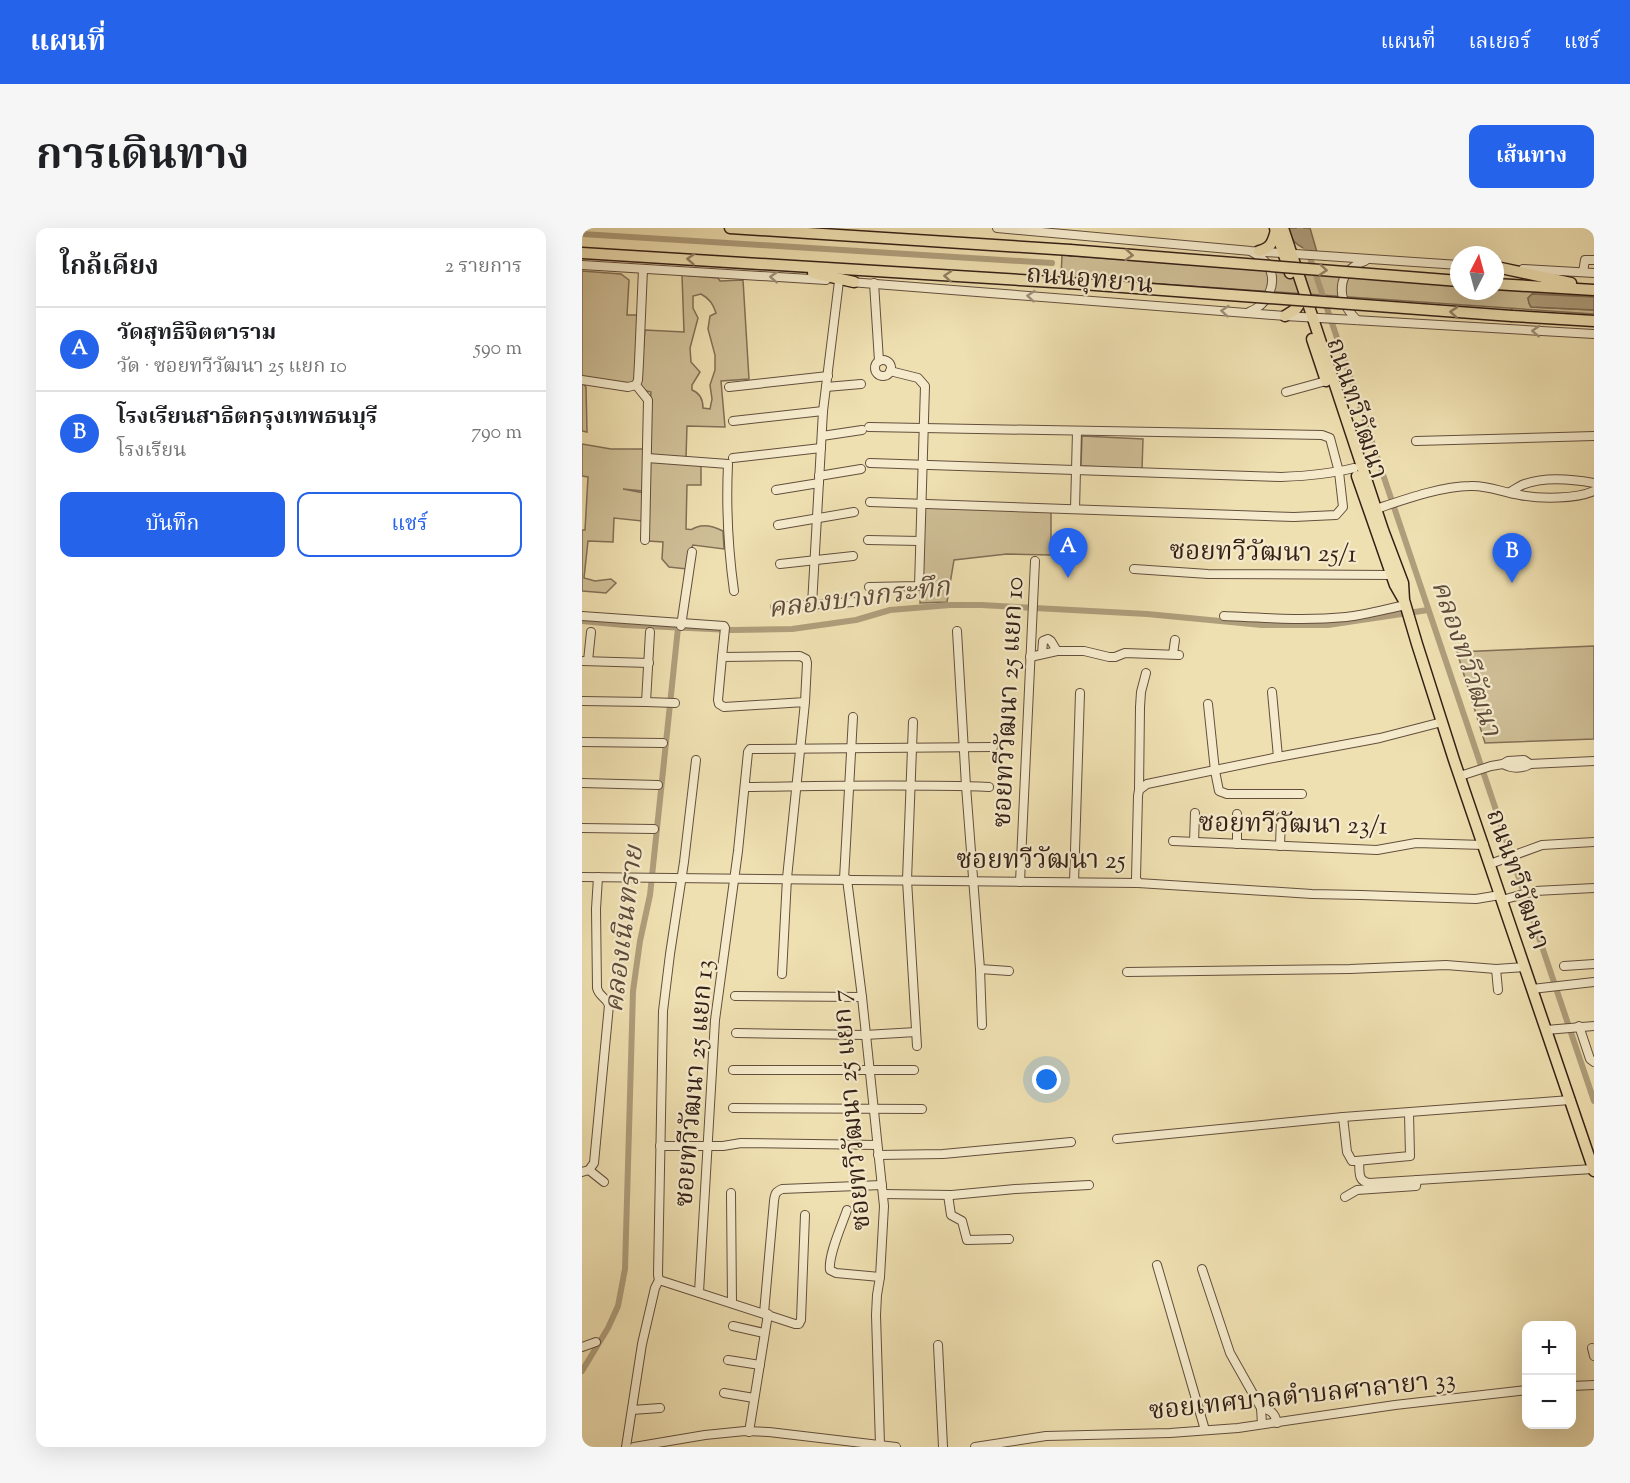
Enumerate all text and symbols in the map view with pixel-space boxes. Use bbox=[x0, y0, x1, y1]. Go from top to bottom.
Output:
text: แผนที่ bbox=[30, 23, 106, 63]
text: แผนที่ bbox=[1381, 28, 1436, 58]
text: เลเยอร์ bbox=[1469, 28, 1531, 58]
text: แชร์ bbox=[1564, 28, 1600, 58]
button: เส้นทาง bbox=[1469, 125, 1594, 188]
text: การเดินทาง bbox=[36, 128, 249, 188]
north arrow bbox=[1450, 246, 1504, 300]
one-way arrow bbox=[1124, 248, 1133, 261]
text: ใกล้เคียง bbox=[60, 249, 159, 286]
text: 2 รายการ bbox=[445, 253, 522, 282]
one-way arrow bbox=[686, 253, 695, 266]
street label: ถนนอุทยาน bbox=[1025, 256, 1155, 304]
one-way arrow bbox=[1318, 263, 1327, 276]
one-way arrow bbox=[944, 269, 953, 282]
one-way arrow bbox=[769, 270, 778, 283]
one-way arrow bbox=[1026, 289, 1035, 302]
one-way arrow bbox=[1221, 305, 1230, 318]
one-way arrow bbox=[1449, 305, 1458, 318]
text: วัดสุทธิจิตตาราม bbox=[117, 318, 276, 350]
one-way arrow bbox=[1531, 325, 1540, 338]
street label: ถนนทวีวัฒนา bbox=[1315, 333, 1396, 484]
text: A bbox=[71, 335, 88, 364]
text: 590 m bbox=[474, 335, 522, 364]
text: วัด · ซอยทวีวัฒนา 25 แยก 10 bbox=[117, 353, 347, 382]
text: โรงเรียนสาธิตกรุงเทพธนบุรี bbox=[117, 402, 377, 434]
text: B bbox=[73, 419, 86, 448]
text: 790 m bbox=[471, 419, 522, 448]
text: โรงเรียน bbox=[117, 437, 186, 466]
button: บันทึก bbox=[60, 492, 285, 557]
button: แชร์ bbox=[297, 492, 522, 557]
pin: A bbox=[1048, 528, 1088, 578]
street label: ซอยทวีวัฒนา 25/1 bbox=[1169, 533, 1357, 574]
pin: B bbox=[1492, 534, 1532, 583]
water label: คลองบางกระทึก bbox=[766, 569, 954, 630]
street label: ซอยทวีวัฒนา 25 แยก 10 bbox=[984, 576, 1035, 829]
water label: คลองทวีวัฒนา bbox=[1420, 576, 1510, 743]
street label: ถนนทวีวัฒนา bbox=[1475, 804, 1558, 955]
street label: ซอยทวีวัฒนา 23/1 bbox=[1198, 805, 1388, 846]
water label: คลองเนินทราย bbox=[596, 842, 655, 1015]
street label: ซอยทวีวัฒนา 25 bbox=[956, 843, 1126, 880]
street label: ซอยทวีวัฒนา 25 แยก 13 bbox=[666, 958, 725, 1208]
street label: ซอยทวีวัฒนา 25 แยก 7 bbox=[824, 988, 881, 1232]
your location bbox=[1032, 1065, 1061, 1094]
map controls bbox=[1522, 1321, 1576, 1429]
button: + bbox=[1522, 1321, 1576, 1375]
street label: ซอยเทศบาลตำบลศาลายา 33 bbox=[1147, 1362, 1457, 1431]
button: − bbox=[1522, 1375, 1576, 1429]

